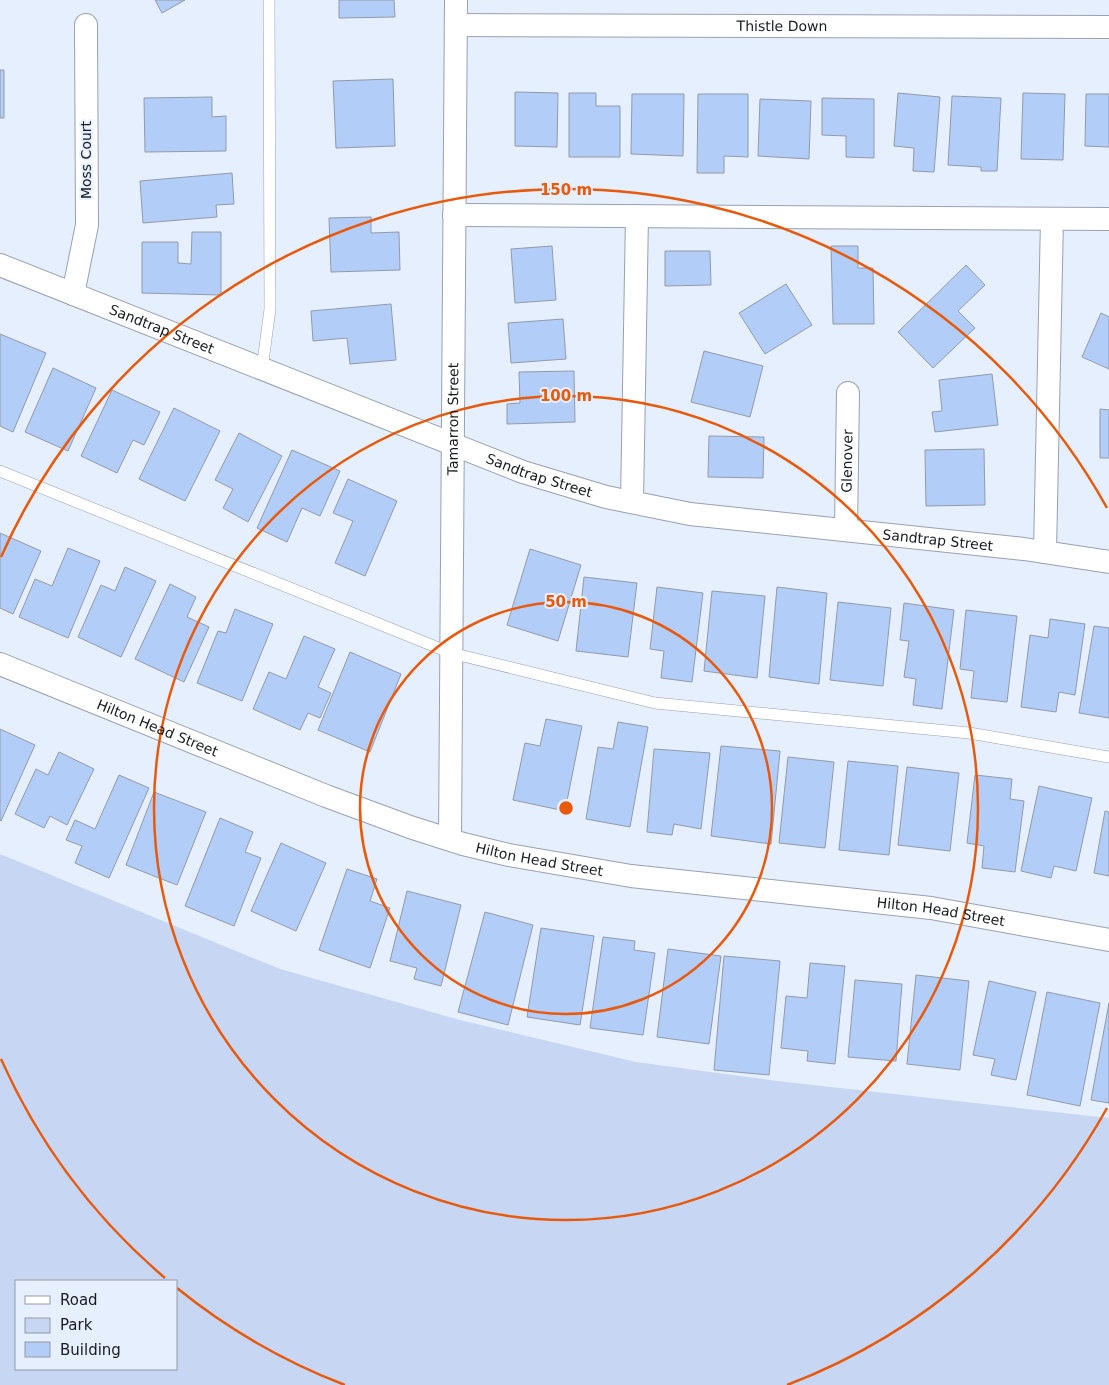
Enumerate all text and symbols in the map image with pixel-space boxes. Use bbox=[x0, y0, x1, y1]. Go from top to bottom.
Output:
street label: Thistle Down bbox=[736, 18, 827, 34]
street label: Moss Court bbox=[78, 120, 94, 199]
text: 150 m bbox=[540, 181, 592, 199]
street label: Sandtrap Street bbox=[107, 301, 217, 357]
street label: Tamarron Street bbox=[445, 362, 461, 476]
text: 100 m bbox=[540, 387, 592, 405]
street label: Glenover bbox=[839, 429, 855, 493]
street label: Sandtrap Street bbox=[484, 450, 595, 501]
street label: Sandtrap Street bbox=[882, 526, 994, 554]
text: 50 m bbox=[545, 593, 587, 611]
street label: Hilton Head Street bbox=[95, 696, 221, 760]
centre of rings bbox=[557, 799, 575, 817]
street label: Hilton Head Street bbox=[474, 839, 605, 879]
street label: Hilton Head Street bbox=[876, 894, 1007, 929]
legend bbox=[15, 1280, 178, 1370]
text: Road bbox=[60, 1291, 98, 1309]
text: Park bbox=[60, 1316, 93, 1334]
text: Building bbox=[60, 1341, 121, 1359]

